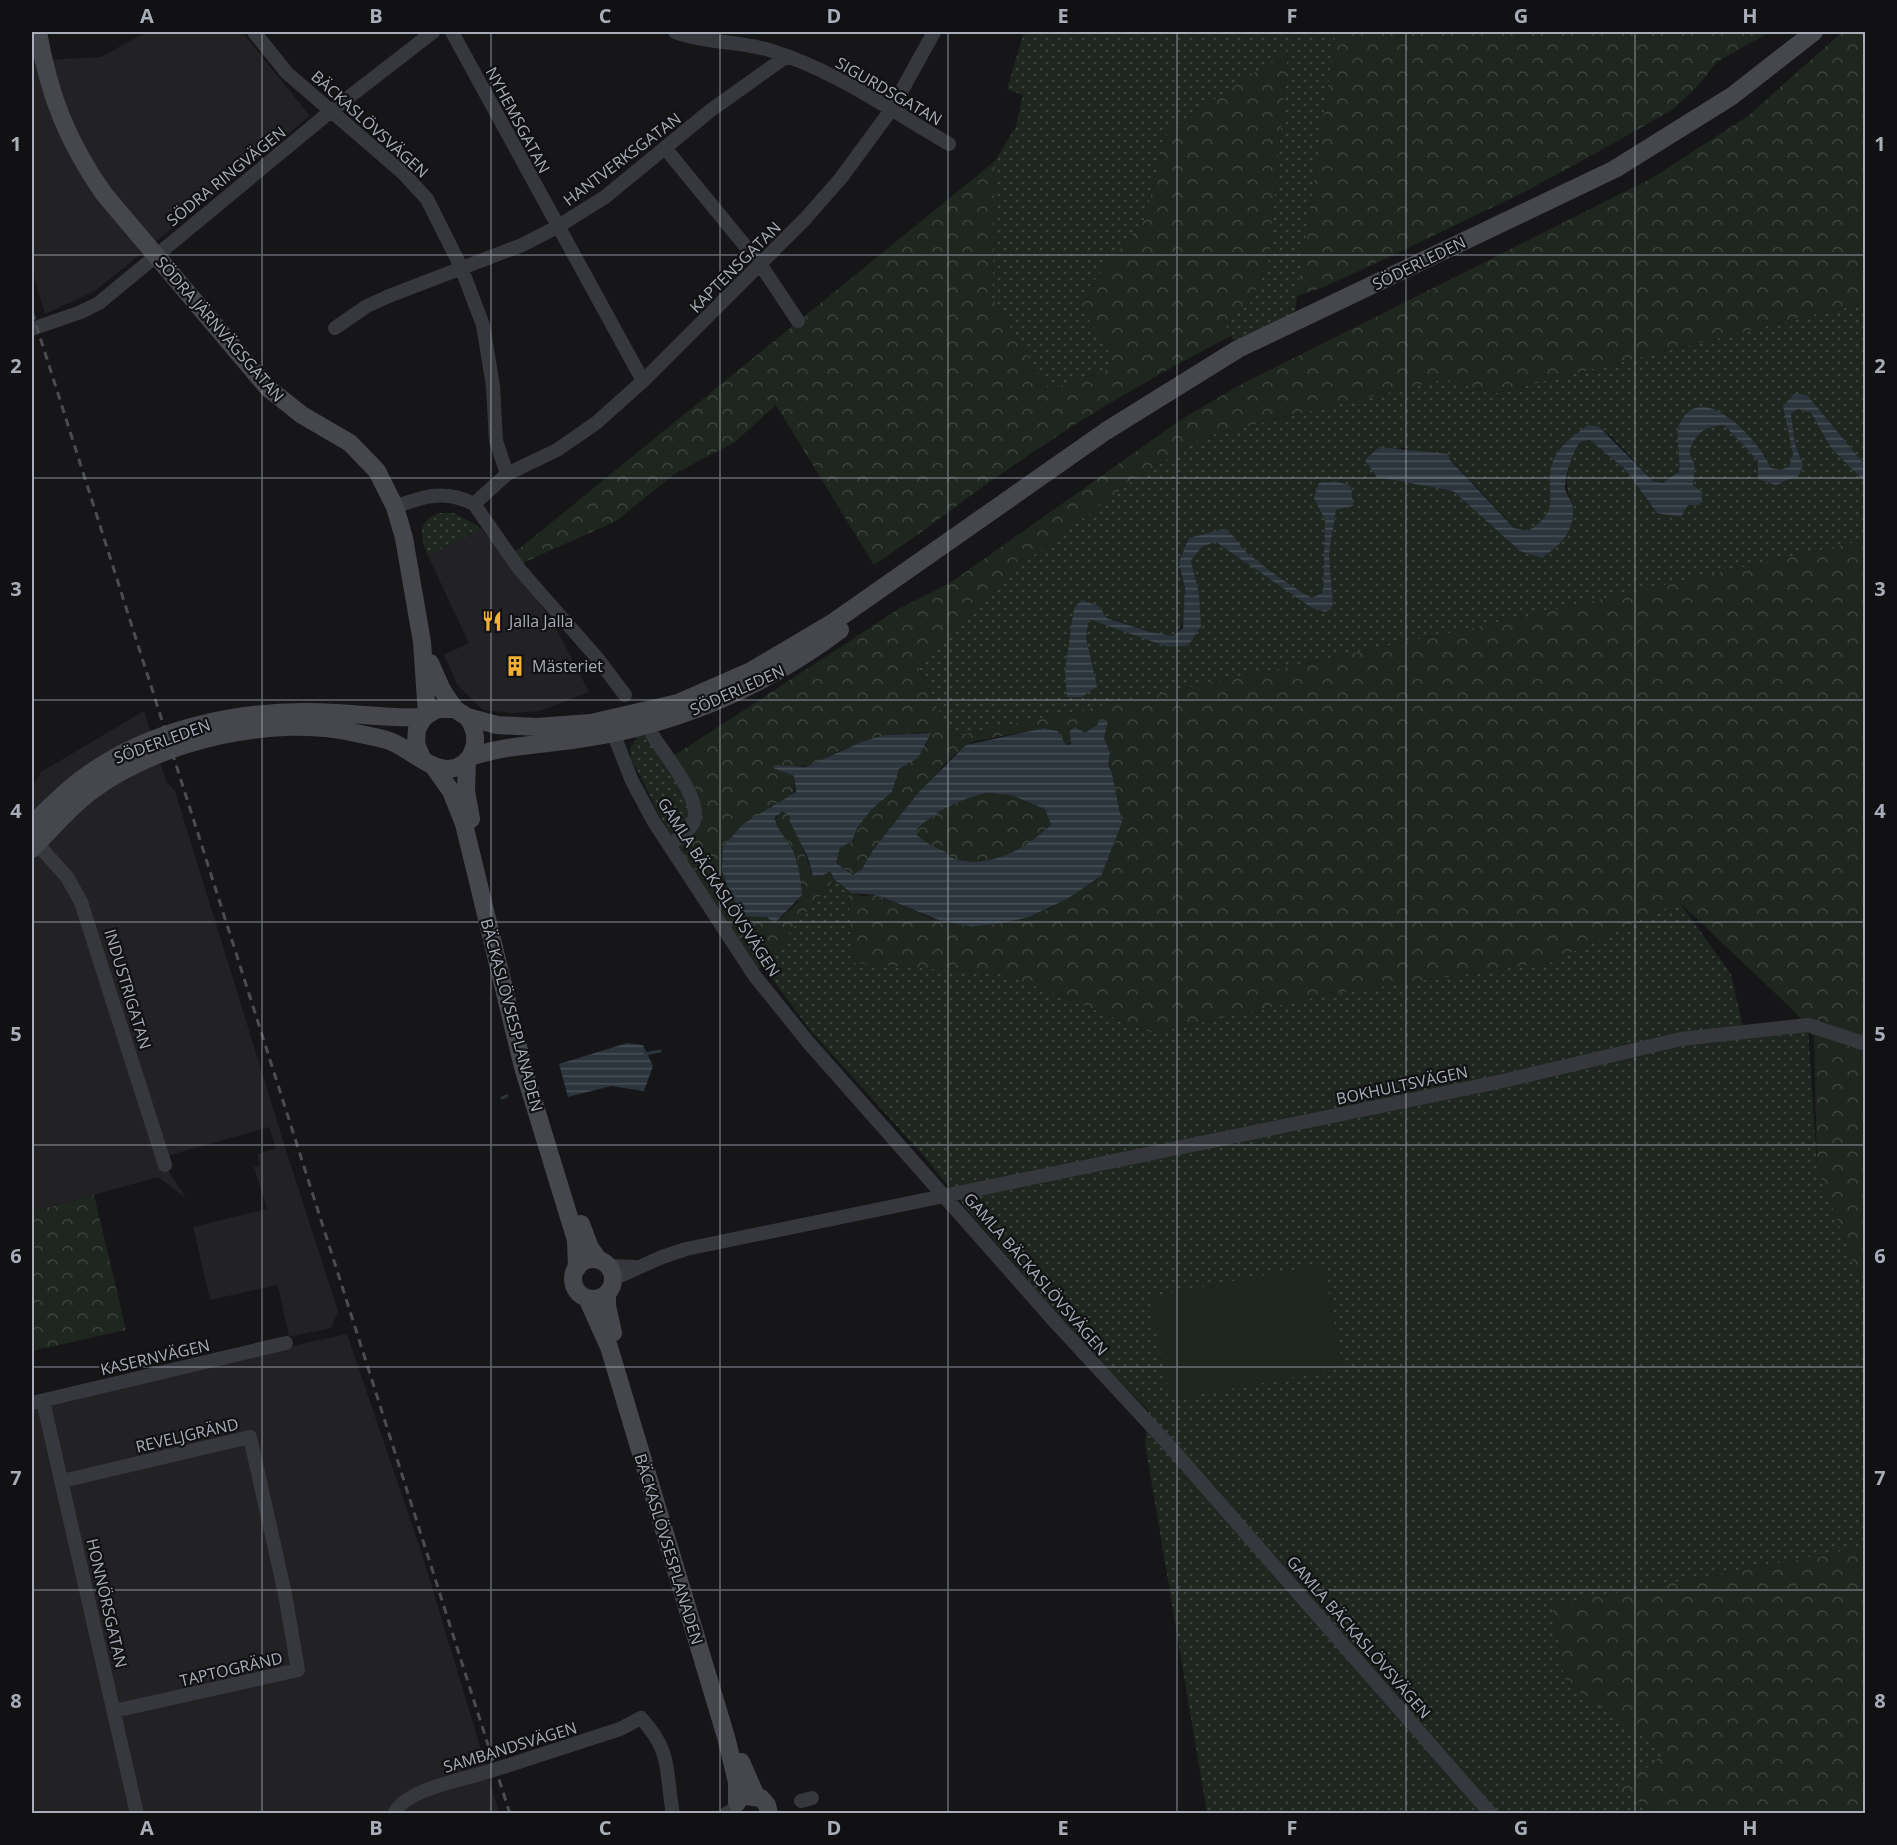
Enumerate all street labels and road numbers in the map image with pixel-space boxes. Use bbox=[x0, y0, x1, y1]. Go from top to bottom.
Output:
street label: SIGURDSGATAN bbox=[832, 52, 946, 130]
street label: NYHEMSGATAN bbox=[481, 63, 555, 177]
street label: BÄCKASLÖVSVÄGEN bbox=[307, 65, 433, 183]
street label: HANTVERKSGATAN bbox=[559, 107, 685, 211]
street label: SÖDRA RINGVÄGEN bbox=[162, 121, 290, 231]
street label: KAPTENSGATAN bbox=[685, 217, 785, 317]
street label: SÖDERLEDEN bbox=[1369, 231, 1469, 295]
street label: SÖDRA JÄRNVÄGSGATAN bbox=[151, 252, 289, 406]
street label: SÖDERLEDEN bbox=[686, 659, 788, 721]
street label: SÖDERLEDEN bbox=[111, 713, 213, 769]
street label: GAMLA BÄCKASLÖVSVÄGEN bbox=[653, 793, 785, 981]
street label: BÄCKASLÖVSESPLANADEN bbox=[476, 916, 548, 1114]
street label: INDUSTRIGATAN bbox=[99, 926, 157, 1052]
street label: BOKHULTSVÄGEN bbox=[1334, 1060, 1470, 1110]
street label: GAMLA BÄCKASLÖVSVÄGEN bbox=[959, 1188, 1113, 1360]
street label: KASERNVÄGEN bbox=[98, 1334, 212, 1380]
street label: REVELJGRÄND bbox=[133, 1412, 241, 1458]
street label: BÄCKASLÖVSESPLANADEN bbox=[629, 1451, 709, 1647]
street label: HONNÖRSGATAN bbox=[81, 1536, 133, 1670]
street label: GAMLA BÄCKASLÖVSVÄGEN bbox=[1282, 1551, 1436, 1723]
street label: TAPTOGRÄND bbox=[177, 1646, 285, 1692]
street label: SAMBANDSVÄGEN bbox=[441, 1716, 579, 1778]

